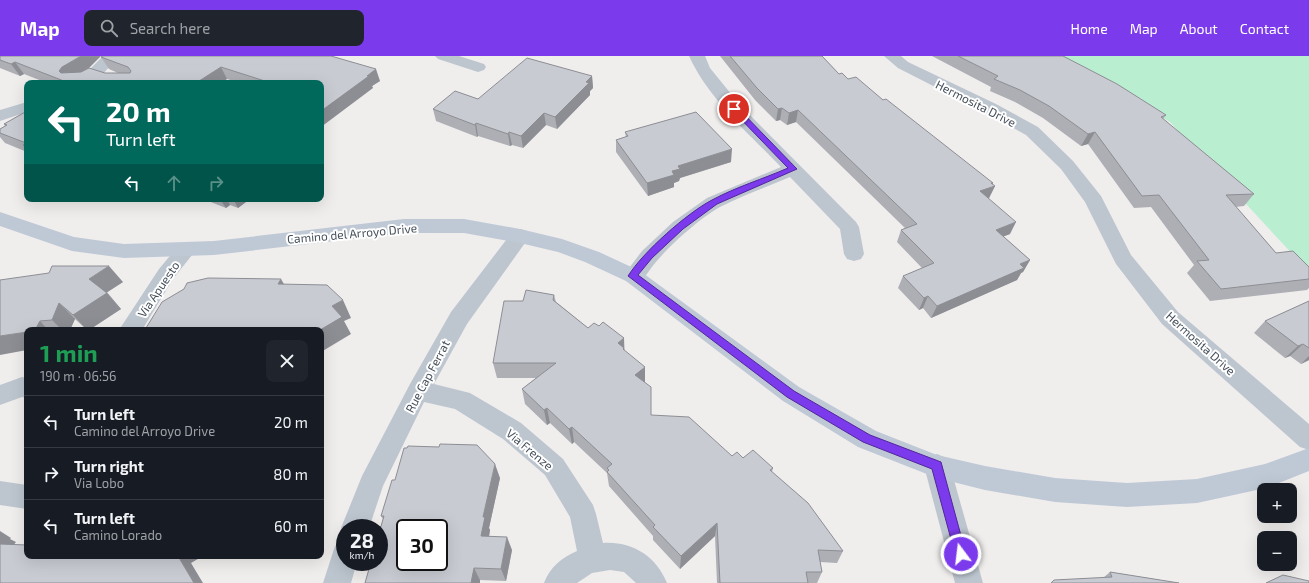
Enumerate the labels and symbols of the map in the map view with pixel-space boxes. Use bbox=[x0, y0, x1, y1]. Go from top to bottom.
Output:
street label: Hermosita Drive bbox=[934, 77, 1018, 129]
pin bbox=[717, 92, 751, 126]
street label: Camino del Arroyo Drive bbox=[286, 220, 418, 246]
street label: Via Apuesto bbox=[134, 258, 182, 320]
street label: Hermosita Drive bbox=[1164, 308, 1238, 378]
street label: Rue Cap Ferrat bbox=[402, 337, 452, 415]
street label: Via Frenze bbox=[504, 425, 556, 473]
speed limit sign: 30 bbox=[396, 519, 448, 571]
position arrow bbox=[940, 533, 982, 575]

